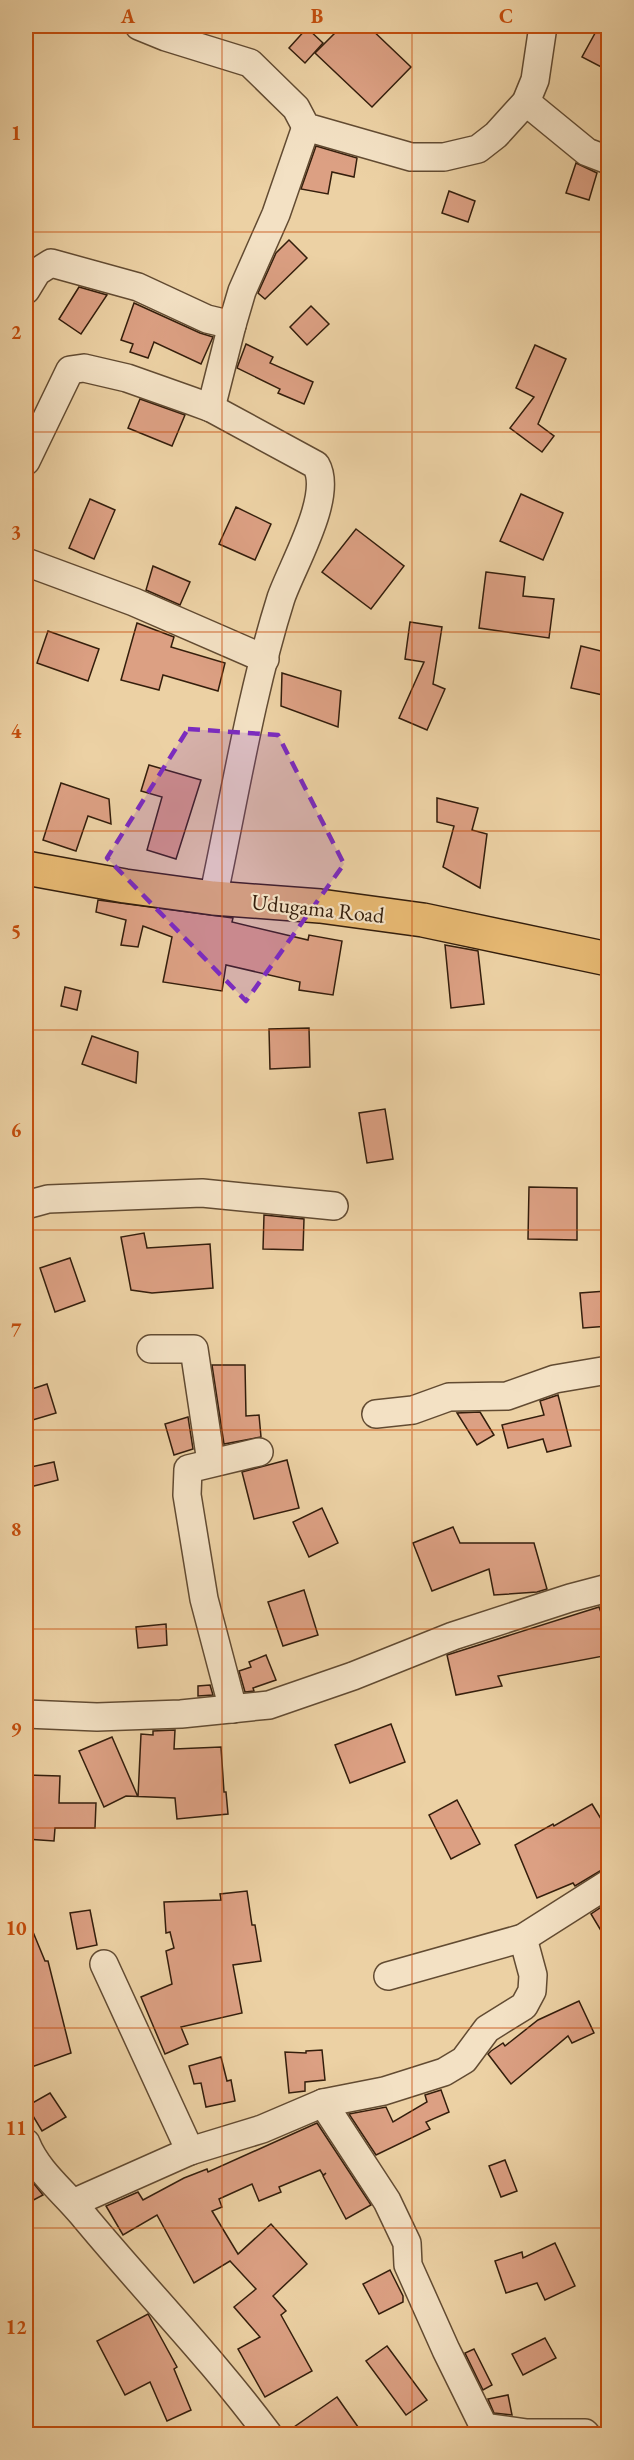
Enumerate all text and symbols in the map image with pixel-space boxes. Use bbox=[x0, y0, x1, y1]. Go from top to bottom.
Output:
text: A bbox=[120, 3, 136, 29]
text: B bbox=[311, 3, 323, 29]
text: C bbox=[499, 3, 513, 29]
text: 1 bbox=[11, 120, 21, 146]
text: 2 bbox=[11, 319, 22, 345]
text: 3 bbox=[11, 519, 21, 545]
text: 4 bbox=[11, 718, 22, 744]
street label: Udugama Road bbox=[250, 887, 387, 930]
text: 5 bbox=[11, 918, 21, 944]
text: 6 bbox=[11, 1117, 22, 1143]
text: 7 bbox=[11, 1317, 22, 1343]
text: 8 bbox=[11, 1516, 21, 1542]
text: 9 bbox=[11, 1716, 22, 1742]
text: 10 bbox=[5, 1915, 27, 1941]
text: 11 bbox=[5, 2115, 27, 2141]
text: 12 bbox=[5, 2314, 27, 2340]

